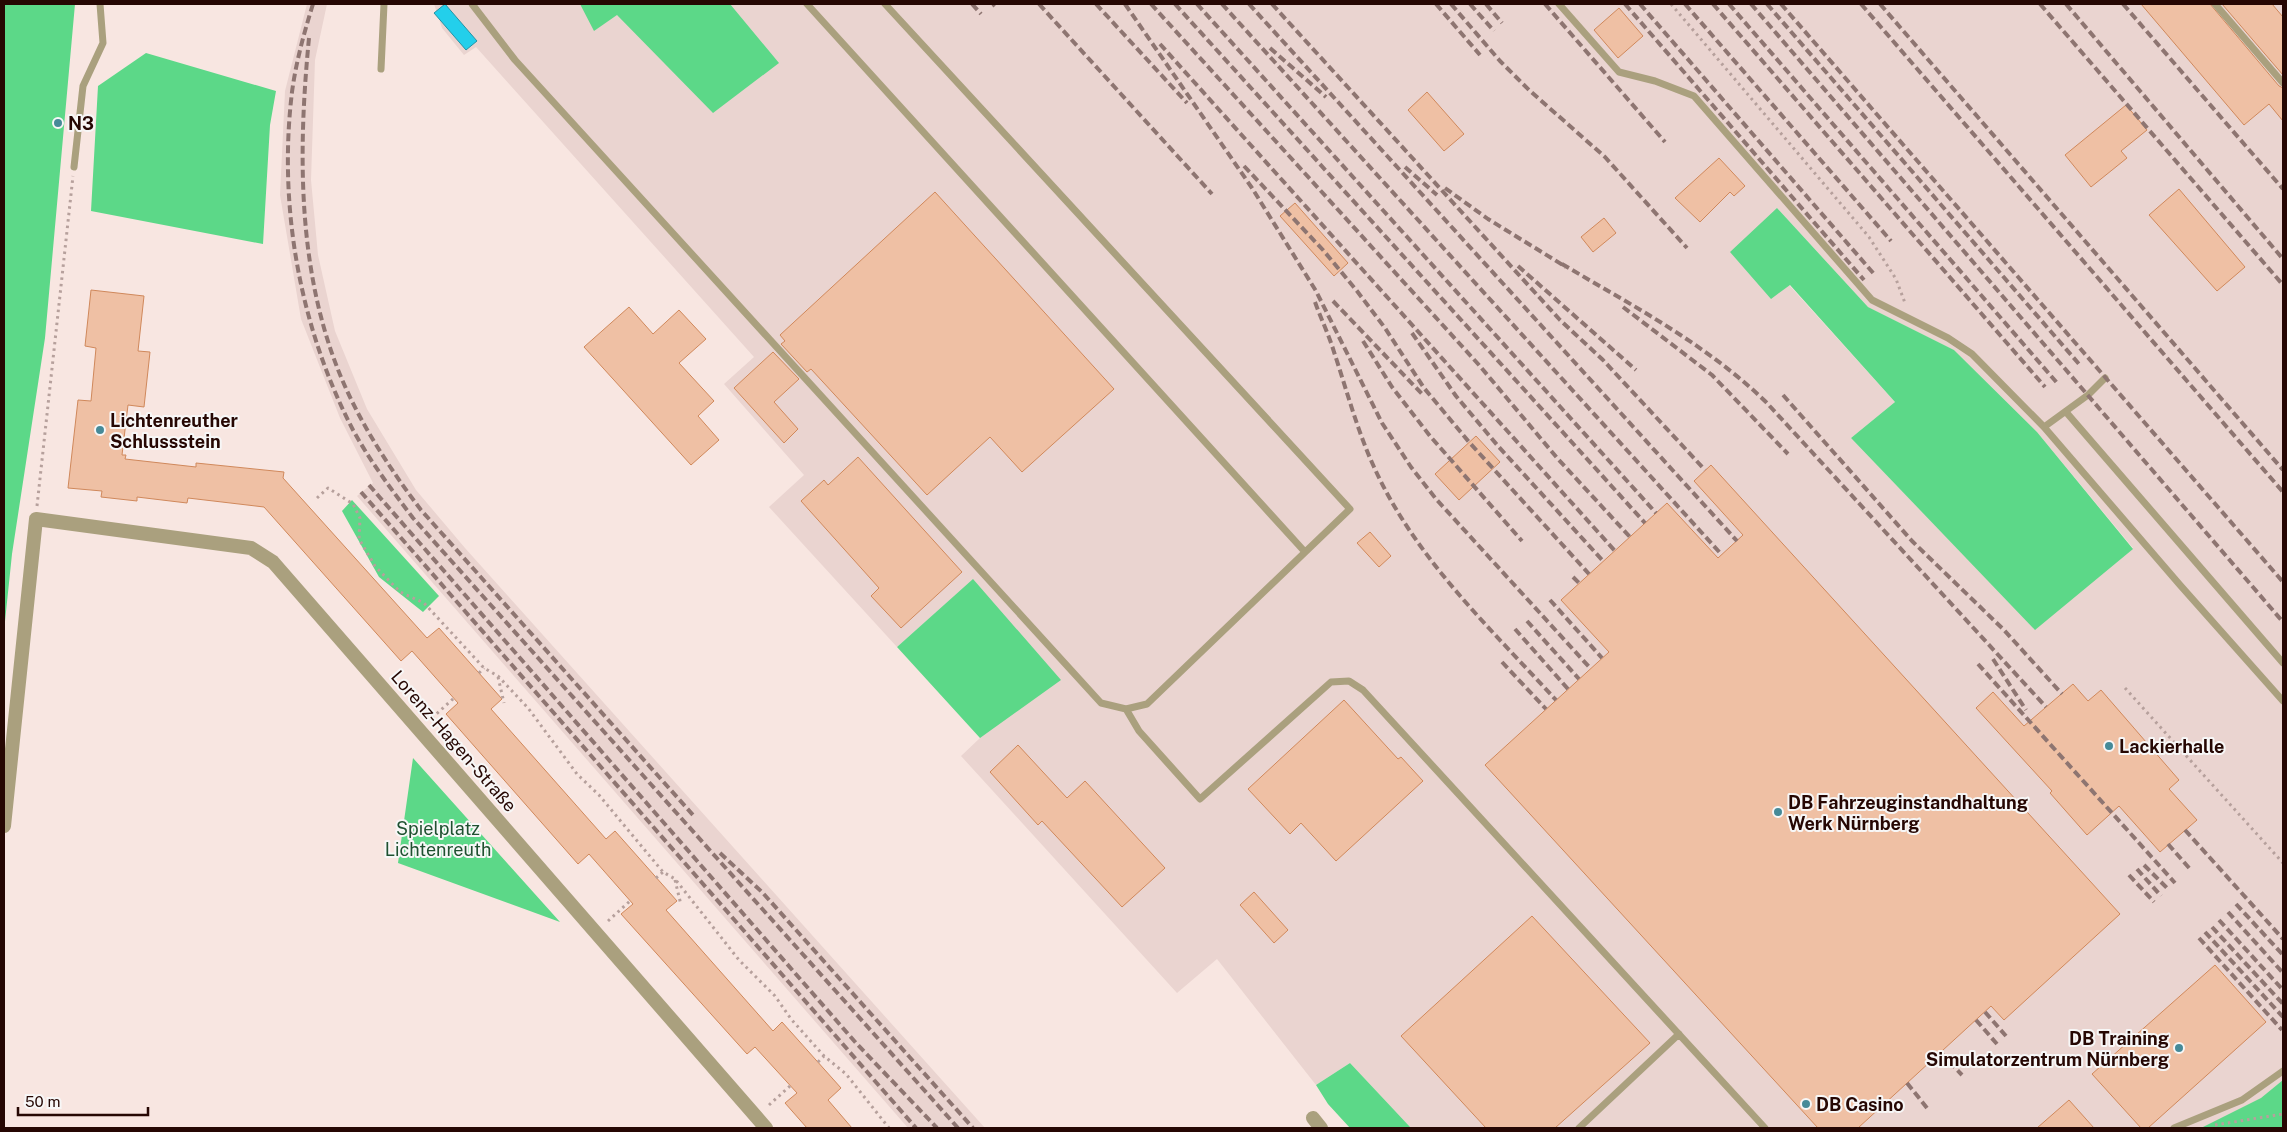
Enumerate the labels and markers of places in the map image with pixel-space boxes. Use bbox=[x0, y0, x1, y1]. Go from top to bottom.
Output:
place label: N3 bbox=[68, 113, 94, 134]
marker: N3 bbox=[52, 117, 64, 129]
place label: Lichtenreuther Schlussstein bbox=[110, 410, 239, 452]
marker: Lichtenreuther Schlussstein bbox=[94, 424, 106, 436]
place label: Lackierhalle bbox=[2119, 736, 2224, 757]
marker: Lackierhalle bbox=[2103, 740, 2115, 752]
place label: DB Fahrzeuginstandhaltung Werk Nürnberg bbox=[1788, 792, 2028, 834]
marker: DB Fahrzeuginstandhaltung Werk Nürnberg bbox=[1772, 806, 1784, 818]
place label: DB Training Simulatorzentrum Nürnberg bbox=[1926, 1028, 2169, 1070]
marker: DB Training Simulatorzentrum Nürnberg bbox=[2173, 1042, 2185, 1054]
place label: DB Casino bbox=[1816, 1094, 1904, 1115]
marker: DB Casino bbox=[1800, 1098, 1812, 1110]

